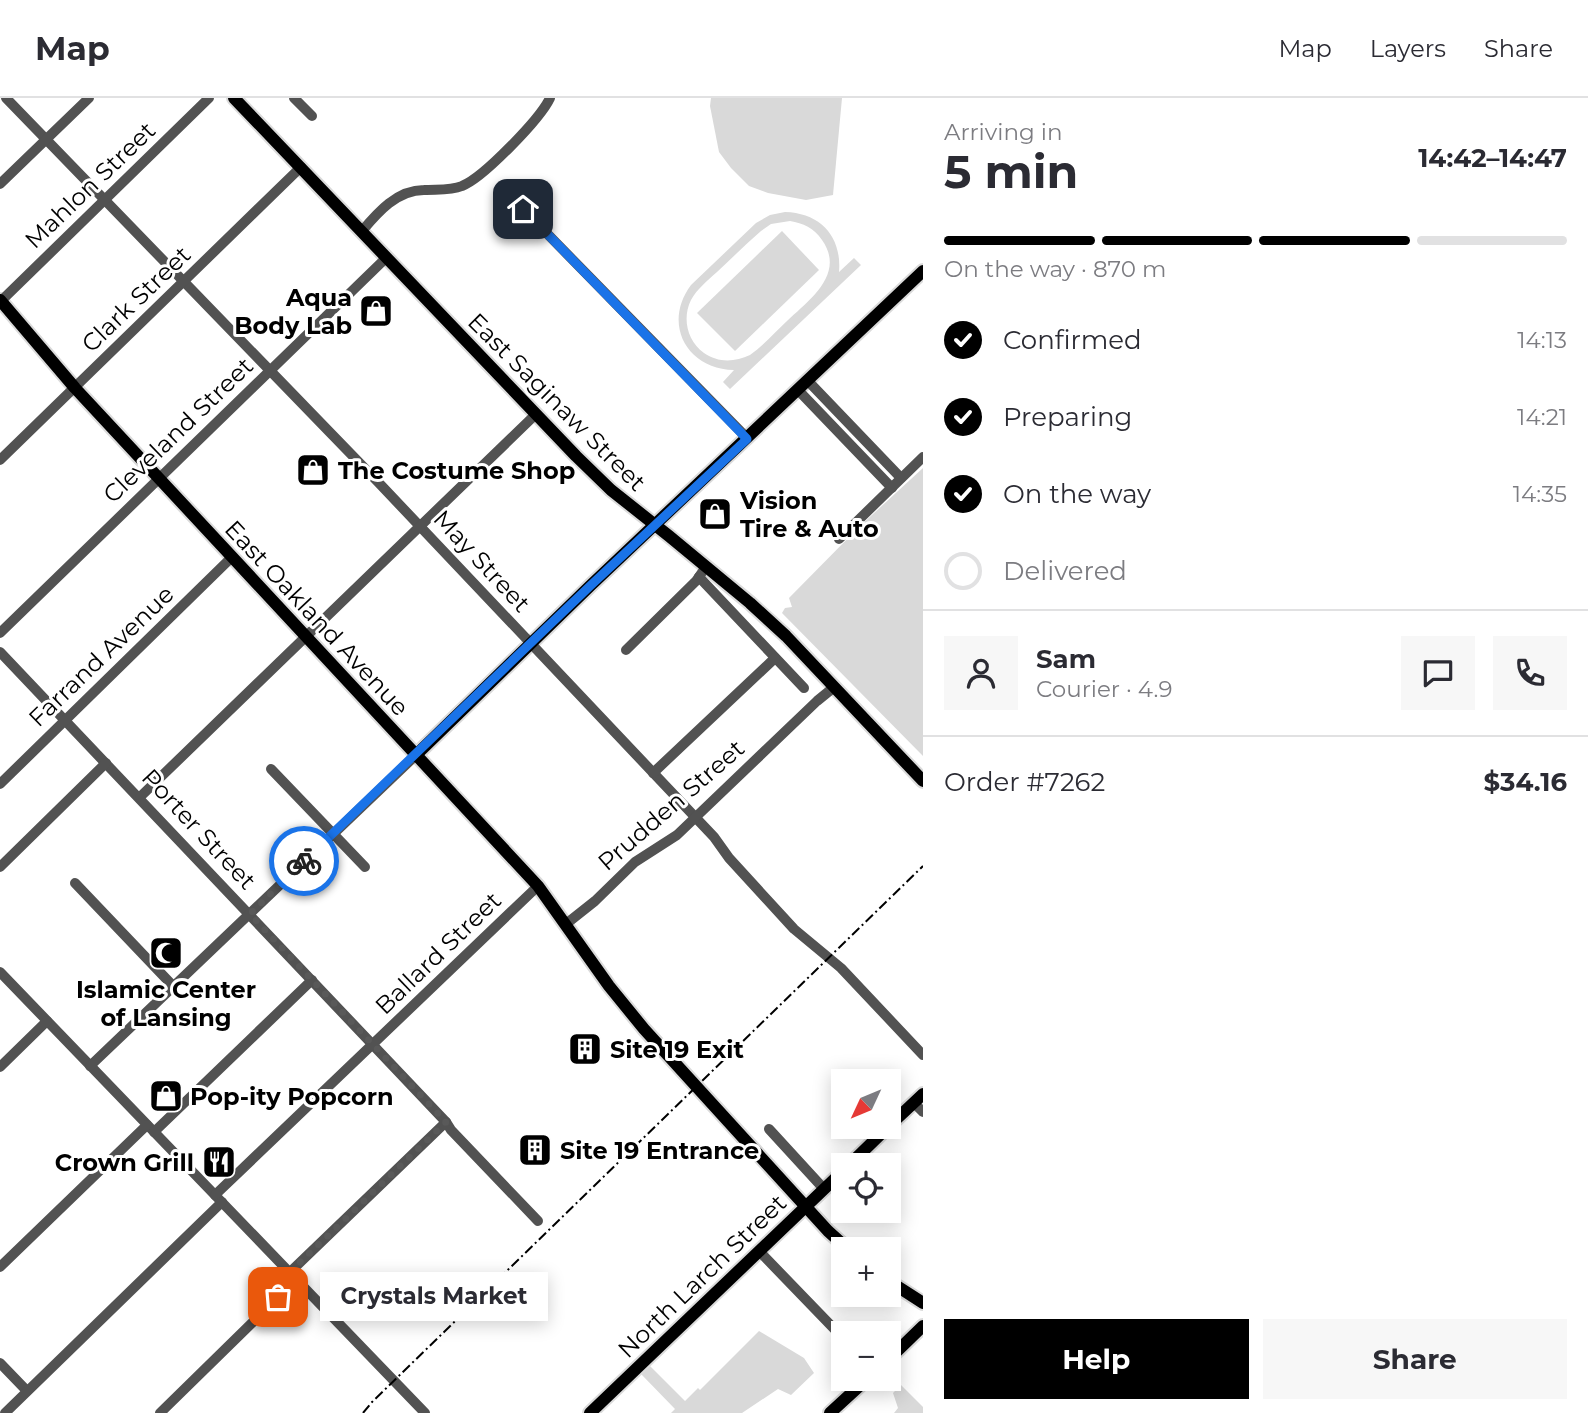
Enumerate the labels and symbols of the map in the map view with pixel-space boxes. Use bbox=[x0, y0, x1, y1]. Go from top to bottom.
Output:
street label: Mahlon Street bbox=[19, 115, 161, 254]
pin bbox=[493, 179, 553, 239]
street label: Clark Street bbox=[75, 240, 197, 358]
place label: Aqua Body Lab bbox=[234, 283, 352, 340]
shop icon: Aqua Body Lab bbox=[357, 292, 395, 330]
street label: East Saginaw Street bbox=[462, 307, 652, 497]
street label: Cleveland Street bbox=[97, 351, 259, 509]
shop icon: The Costume Shop bbox=[294, 451, 332, 489]
place label: The Costume Shop bbox=[338, 456, 575, 485]
place label: Vision Tire & Auto bbox=[739, 486, 879, 543]
shop icon: Vision Tire & Auto bbox=[696, 495, 734, 533]
street label: May Street bbox=[428, 504, 537, 618]
street label: East Oakland Avenue bbox=[219, 514, 415, 722]
street label: Farrand Avenue bbox=[22, 579, 180, 733]
street label: Prudden Street bbox=[592, 733, 750, 876]
street label: Porter Street bbox=[136, 763, 262, 895]
courier bbox=[269, 826, 339, 896]
street label: Ballard Street bbox=[369, 886, 507, 1020]
mosque icon: Islamic Center of Lansing bbox=[147, 934, 185, 972]
place label: Islamic Center of Lansing bbox=[76, 975, 256, 1032]
building icon: Site 19 Exit bbox=[566, 1030, 604, 1068]
place label: Site 19 Exit bbox=[610, 1035, 744, 1064]
north arrow bbox=[831, 1069, 901, 1139]
shop icon: Pop-ity Popcorn bbox=[147, 1077, 185, 1115]
place label: Pop-ity Popcorn bbox=[190, 1082, 393, 1111]
building icon: Site 19 Entrance bbox=[516, 1131, 554, 1169]
place label: Site 19 Entrance bbox=[560, 1136, 759, 1165]
restaurant icon: Crown Grill bbox=[200, 1143, 238, 1181]
place label: Crown Grill bbox=[55, 1148, 194, 1177]
street label: North Larch Street bbox=[612, 1188, 792, 1364]
pin bbox=[248, 1267, 308, 1327]
callout: Crystals Market bbox=[320, 1272, 548, 1322]

